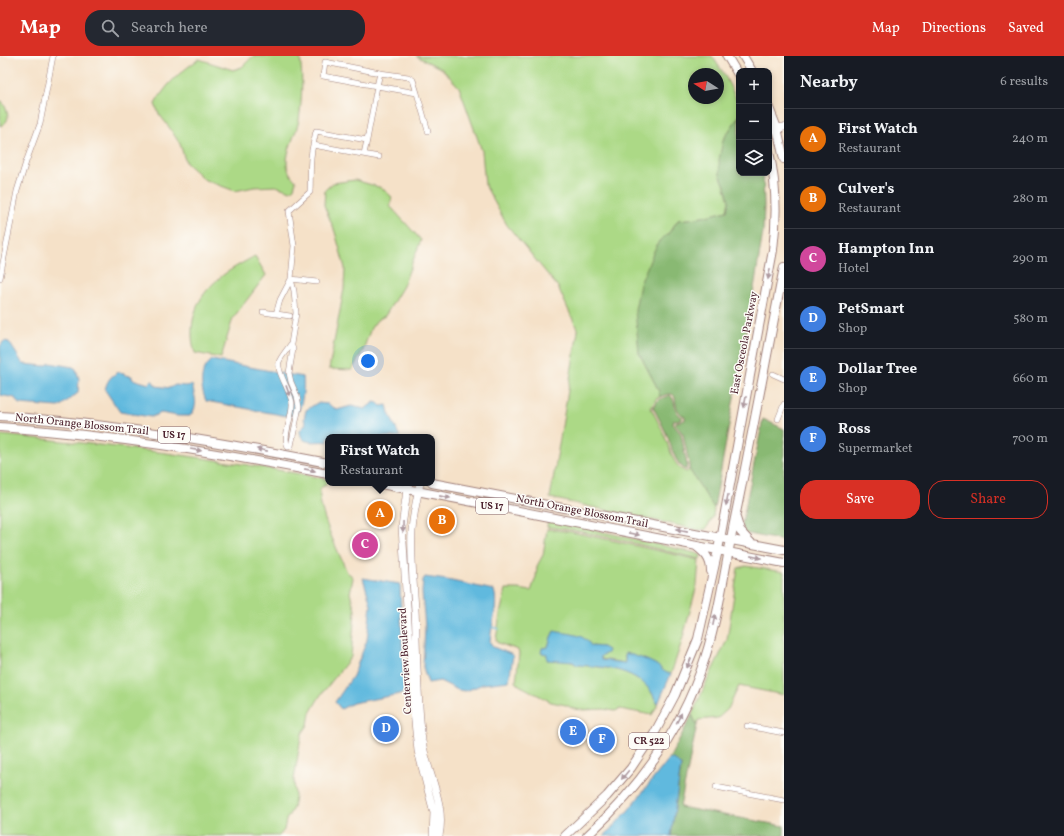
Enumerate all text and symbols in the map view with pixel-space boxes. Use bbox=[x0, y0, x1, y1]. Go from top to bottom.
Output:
search box bbox=[85, 10, 365, 46]
text: Map bbox=[20, 15, 61, 41]
icon: search bbox=[99, 17, 121, 39]
text: Search here bbox=[131, 18, 208, 39]
text: Map bbox=[872, 19, 900, 38]
text: Directions bbox=[922, 19, 986, 38]
text: Saved bbox=[1008, 19, 1044, 38]
north arrow bbox=[688, 68, 724, 104]
map controls bbox=[736, 68, 772, 176]
button: + bbox=[736, 68, 772, 104]
text: Nearby bbox=[800, 71, 858, 94]
text: 6 results bbox=[1000, 73, 1048, 91]
button: − bbox=[736, 104, 772, 140]
text: First Watch bbox=[838, 119, 918, 140]
text: A bbox=[808, 130, 818, 148]
text: 240 m bbox=[1012, 130, 1048, 148]
button: layers bbox=[736, 140, 772, 176]
text: Restaurant bbox=[838, 140, 901, 158]
text: Culver's bbox=[838, 179, 894, 200]
text: B bbox=[809, 190, 817, 208]
text: 280 m bbox=[1012, 190, 1048, 208]
text: Restaurant bbox=[838, 200, 901, 218]
text: Hampton Inn bbox=[838, 239, 934, 260]
text: C bbox=[809, 250, 817, 268]
text: 290 m bbox=[1012, 250, 1048, 268]
text: Hotel bbox=[838, 260, 869, 278]
one-way arrow bbox=[766, 268, 772, 281]
street label: East Osceola Parkway bbox=[728, 290, 762, 396]
text: PetSmart bbox=[838, 299, 904, 320]
text: D bbox=[808, 310, 818, 328]
text: 580 m bbox=[1013, 310, 1048, 328]
text: Shop bbox=[838, 320, 867, 338]
your location bbox=[358, 351, 378, 371]
text: Dollar Tree bbox=[838, 359, 917, 380]
text: E bbox=[809, 370, 817, 388]
text: 660 m bbox=[1013, 370, 1048, 388]
text: Shop bbox=[838, 380, 867, 398]
one-way arrow bbox=[286, 385, 292, 397]
one-way arrow bbox=[742, 396, 748, 408]
street label: North Orange Blossom Trail bbox=[14, 411, 150, 439]
text: Ross bbox=[838, 419, 871, 440]
road number: US 17 bbox=[158, 427, 190, 443]
text: F bbox=[809, 430, 817, 448]
text: 700 m bbox=[1012, 430, 1048, 448]
popup bbox=[325, 434, 435, 486]
text: Supermarket bbox=[838, 440, 913, 458]
text: First Watch bbox=[340, 441, 420, 462]
one-way arrow bbox=[190, 447, 202, 453]
one-way arrow bbox=[256, 447, 268, 453]
text: Restaurant bbox=[340, 462, 403, 480]
one-way arrow bbox=[304, 468, 316, 474]
button: Save bbox=[800, 480, 920, 519]
button: Share bbox=[928, 480, 1048, 519]
street label: North Orange Blossom Trail bbox=[515, 492, 649, 532]
one-way arrow bbox=[439, 494, 452, 500]
one-way arrow bbox=[724, 494, 730, 506]
road number: US 17 bbox=[476, 498, 508, 514]
pin: A bbox=[367, 499, 393, 529]
pin: B bbox=[429, 506, 455, 536]
one-way arrow bbox=[400, 521, 406, 534]
one-way arrow bbox=[675, 526, 688, 532]
pin: C bbox=[352, 530, 378, 560]
one-way arrow bbox=[628, 531, 640, 537]
one-way arrow bbox=[750, 555, 762, 561]
street label: Centerview Boulevard bbox=[396, 607, 416, 715]
one-way arrow bbox=[712, 614, 718, 626]
one-way arrow bbox=[686, 657, 692, 668]
one-way arrow bbox=[676, 712, 682, 724]
pin: D bbox=[373, 714, 399, 744]
pin: E bbox=[560, 717, 586, 747]
pin: F bbox=[589, 725, 615, 755]
road number: CR 522 bbox=[629, 733, 669, 749]
one-way arrow bbox=[620, 770, 629, 781]

